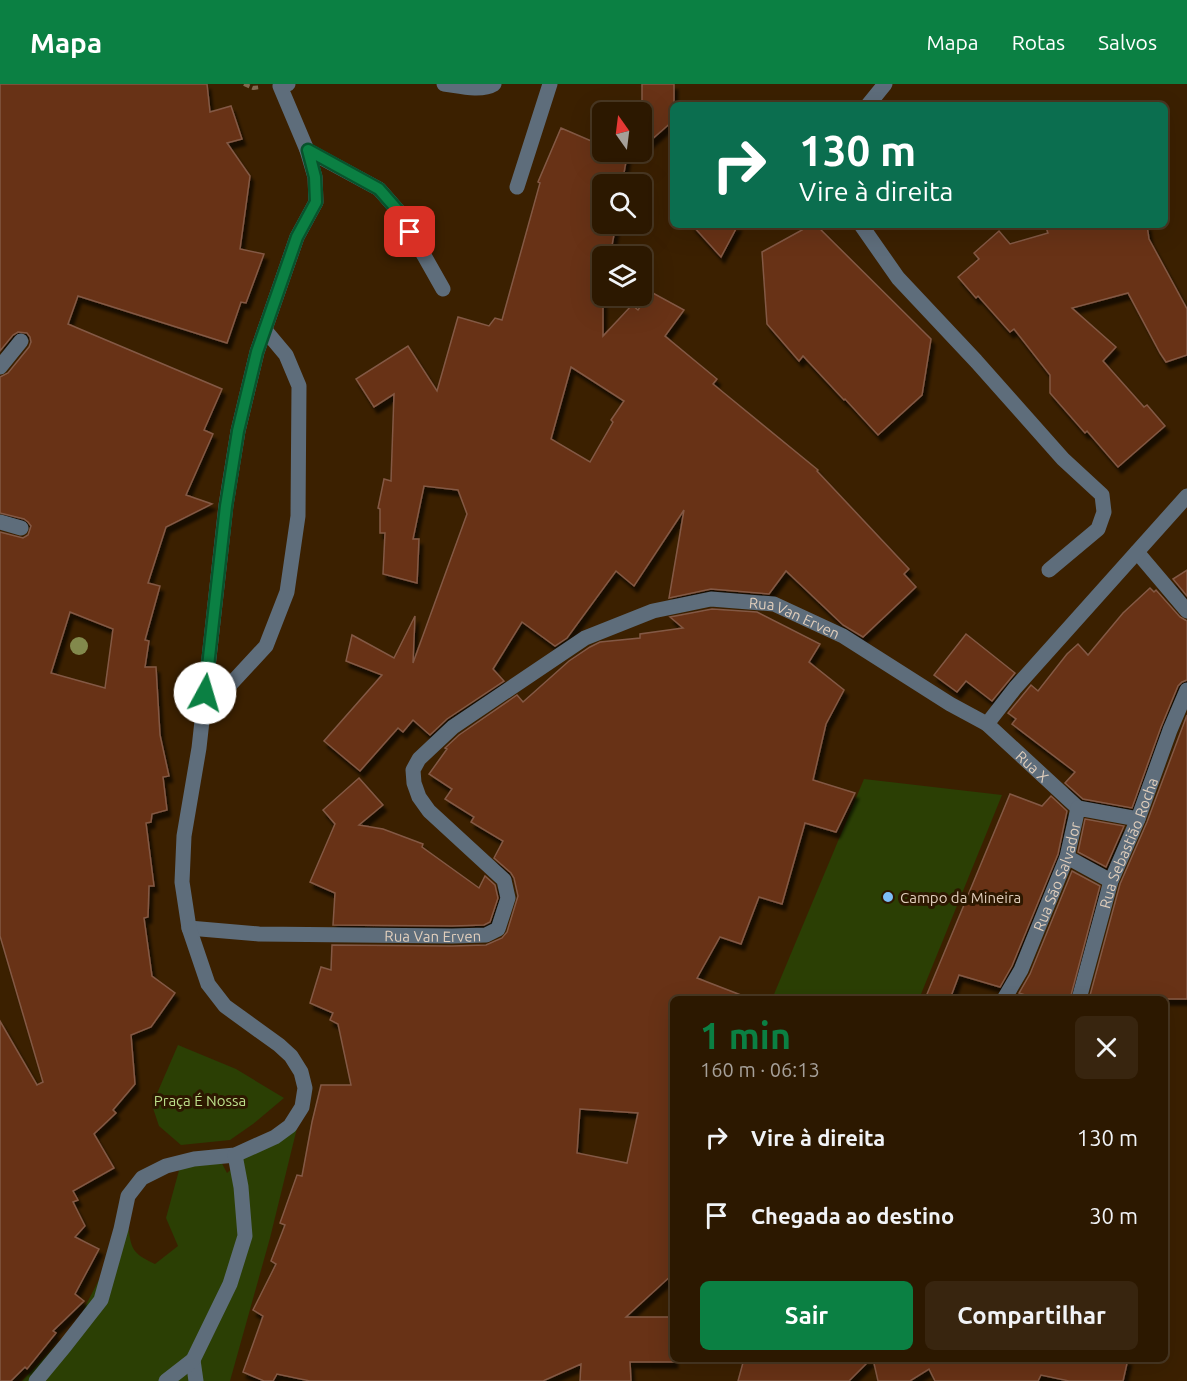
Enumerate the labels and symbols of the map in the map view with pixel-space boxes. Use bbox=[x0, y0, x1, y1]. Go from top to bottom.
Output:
north arrow bbox=[592, 102, 652, 162]
pin bbox=[384, 206, 435, 257]
street label: Rua Van Erven bbox=[748, 594, 843, 642]
position arrow bbox=[173, 661, 237, 725]
street label: Rua X bbox=[1013, 747, 1052, 785]
street label: Rua Sebastião Rocha bbox=[1096, 775, 1161, 910]
street label: Rua São Salvador bbox=[1029, 820, 1083, 933]
place label: Campo da Mineira bbox=[900, 889, 1021, 906]
marker: Campo da Mineira bbox=[881, 890, 895, 904]
street label: Rua Van Erven bbox=[384, 927, 481, 945]
park label: Praça É Nossa bbox=[154, 1092, 246, 1109]

